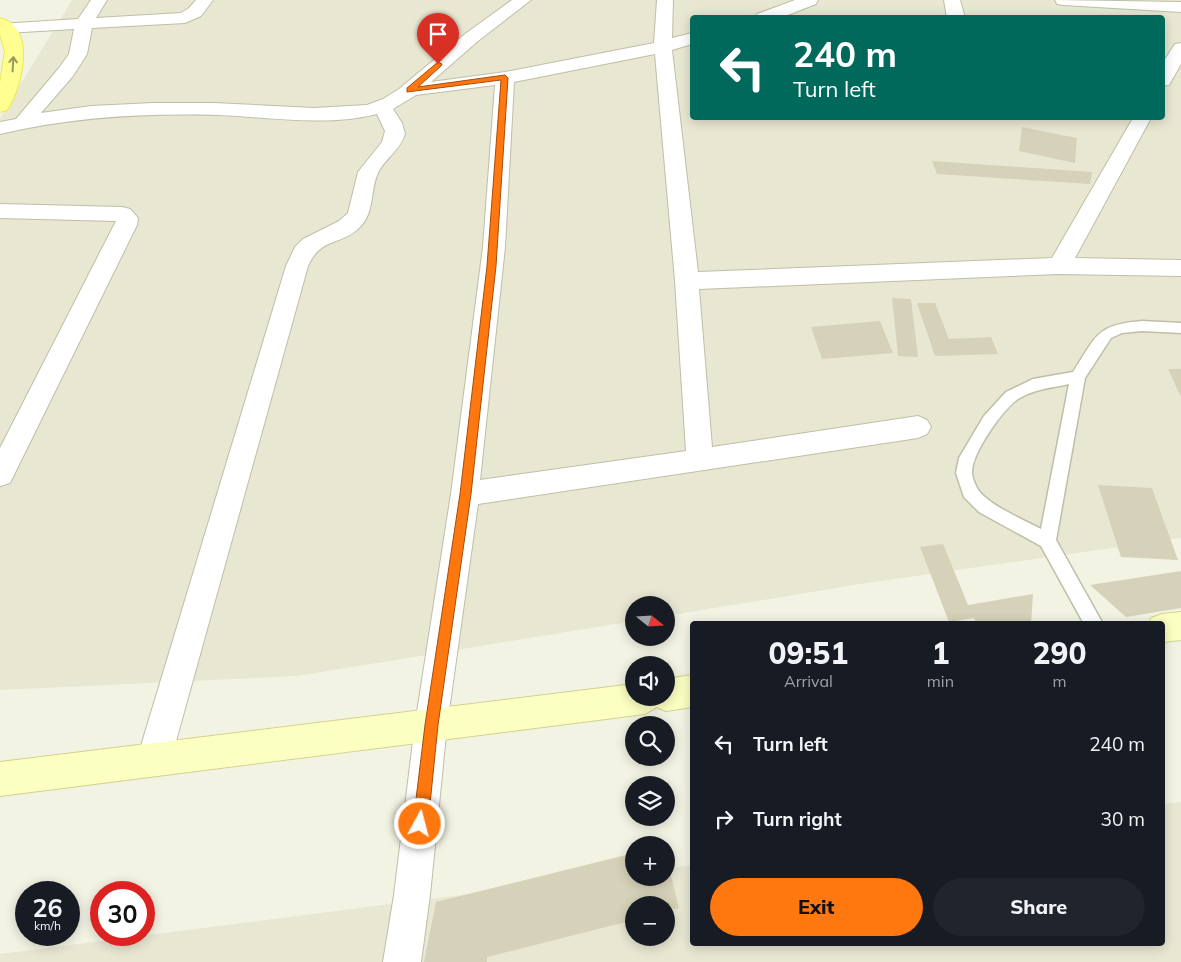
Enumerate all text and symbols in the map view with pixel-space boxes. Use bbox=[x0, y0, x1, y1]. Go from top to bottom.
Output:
pin bbox=[417, 13, 459, 64]
icon: arrive bbox=[424, 20, 452, 48]
text: 240 m bbox=[793, 32, 897, 76]
icon: left bbox=[710, 35, 775, 100]
one-way arrow bbox=[9, 56, 18, 72]
text: Turn left bbox=[793, 75, 876, 103]
north arrow bbox=[625, 596, 675, 646]
map controls bbox=[625, 596, 675, 946]
text: 09:51 bbox=[768, 634, 848, 672]
text: 1 bbox=[931, 634, 949, 672]
text: 290 bbox=[1033, 634, 1087, 672]
button: sound bbox=[625, 656, 675, 706]
text: Arrival bbox=[784, 671, 833, 691]
text: min bbox=[927, 671, 954, 691]
text: m bbox=[1052, 671, 1067, 691]
button: search bbox=[625, 716, 675, 766]
icon: left bbox=[710, 730, 738, 758]
text: Turn left bbox=[753, 732, 828, 756]
text: 240 m bbox=[1089, 732, 1145, 756]
button: layers bbox=[625, 776, 675, 826]
position arrow bbox=[393, 797, 445, 849]
icon: right bbox=[710, 805, 738, 833]
text: Turn right bbox=[753, 807, 842, 831]
text: 30 m bbox=[1101, 807, 1145, 831]
button: + bbox=[625, 836, 675, 886]
button: Exit bbox=[710, 878, 923, 936]
button: Share bbox=[933, 878, 1145, 936]
speed limit sign: 30 bbox=[90, 881, 155, 946]
text: 26 bbox=[32, 892, 63, 923]
button: − bbox=[625, 896, 675, 946]
text: km/h bbox=[34, 918, 61, 933]

